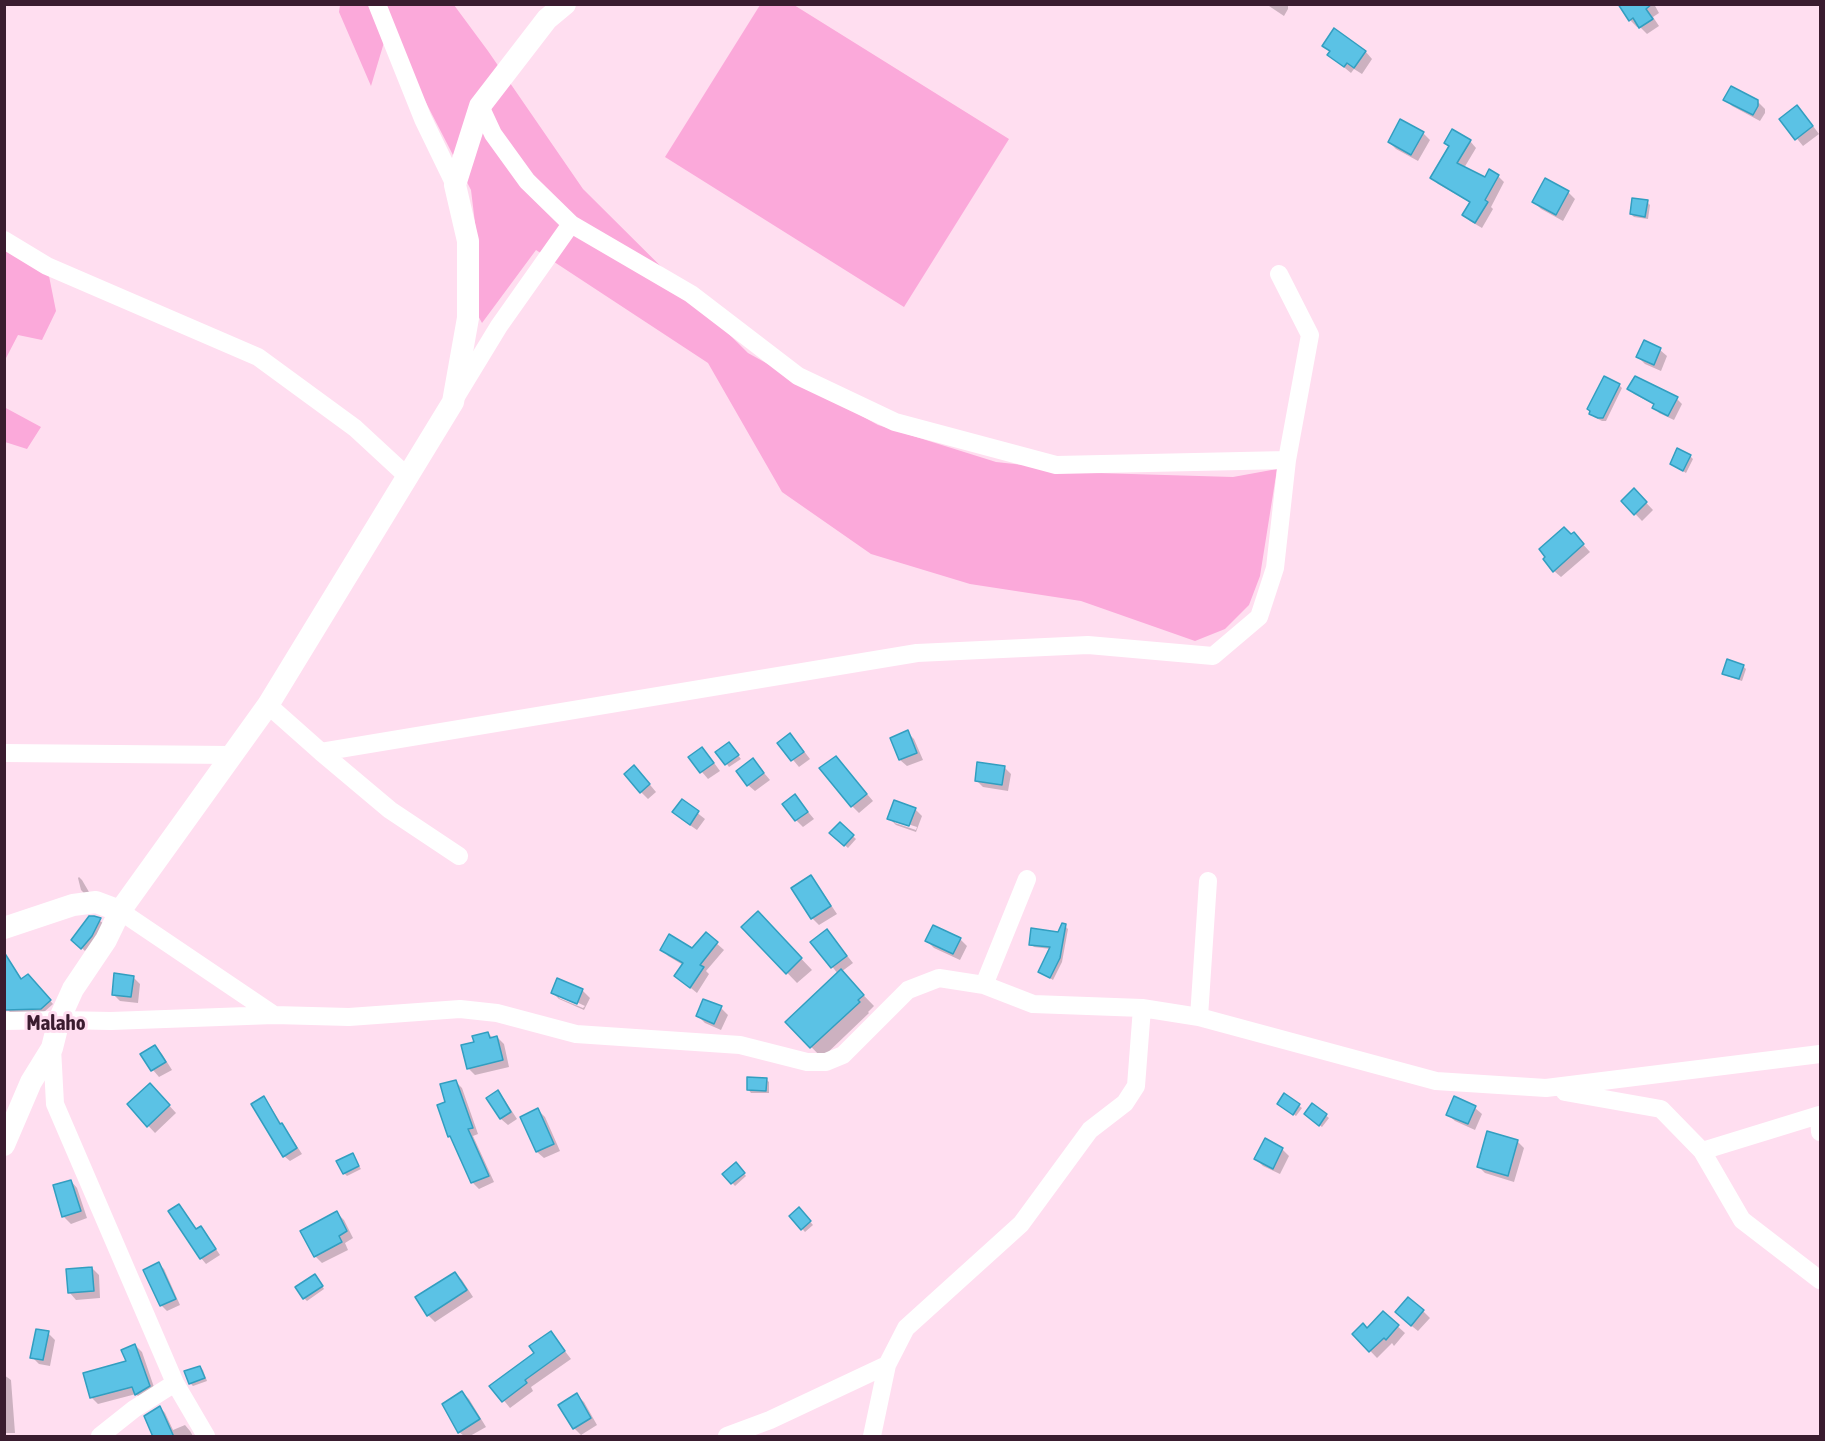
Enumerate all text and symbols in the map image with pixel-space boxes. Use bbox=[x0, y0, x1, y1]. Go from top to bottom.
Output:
district label: Malaho bbox=[26, 1010, 86, 1036]

